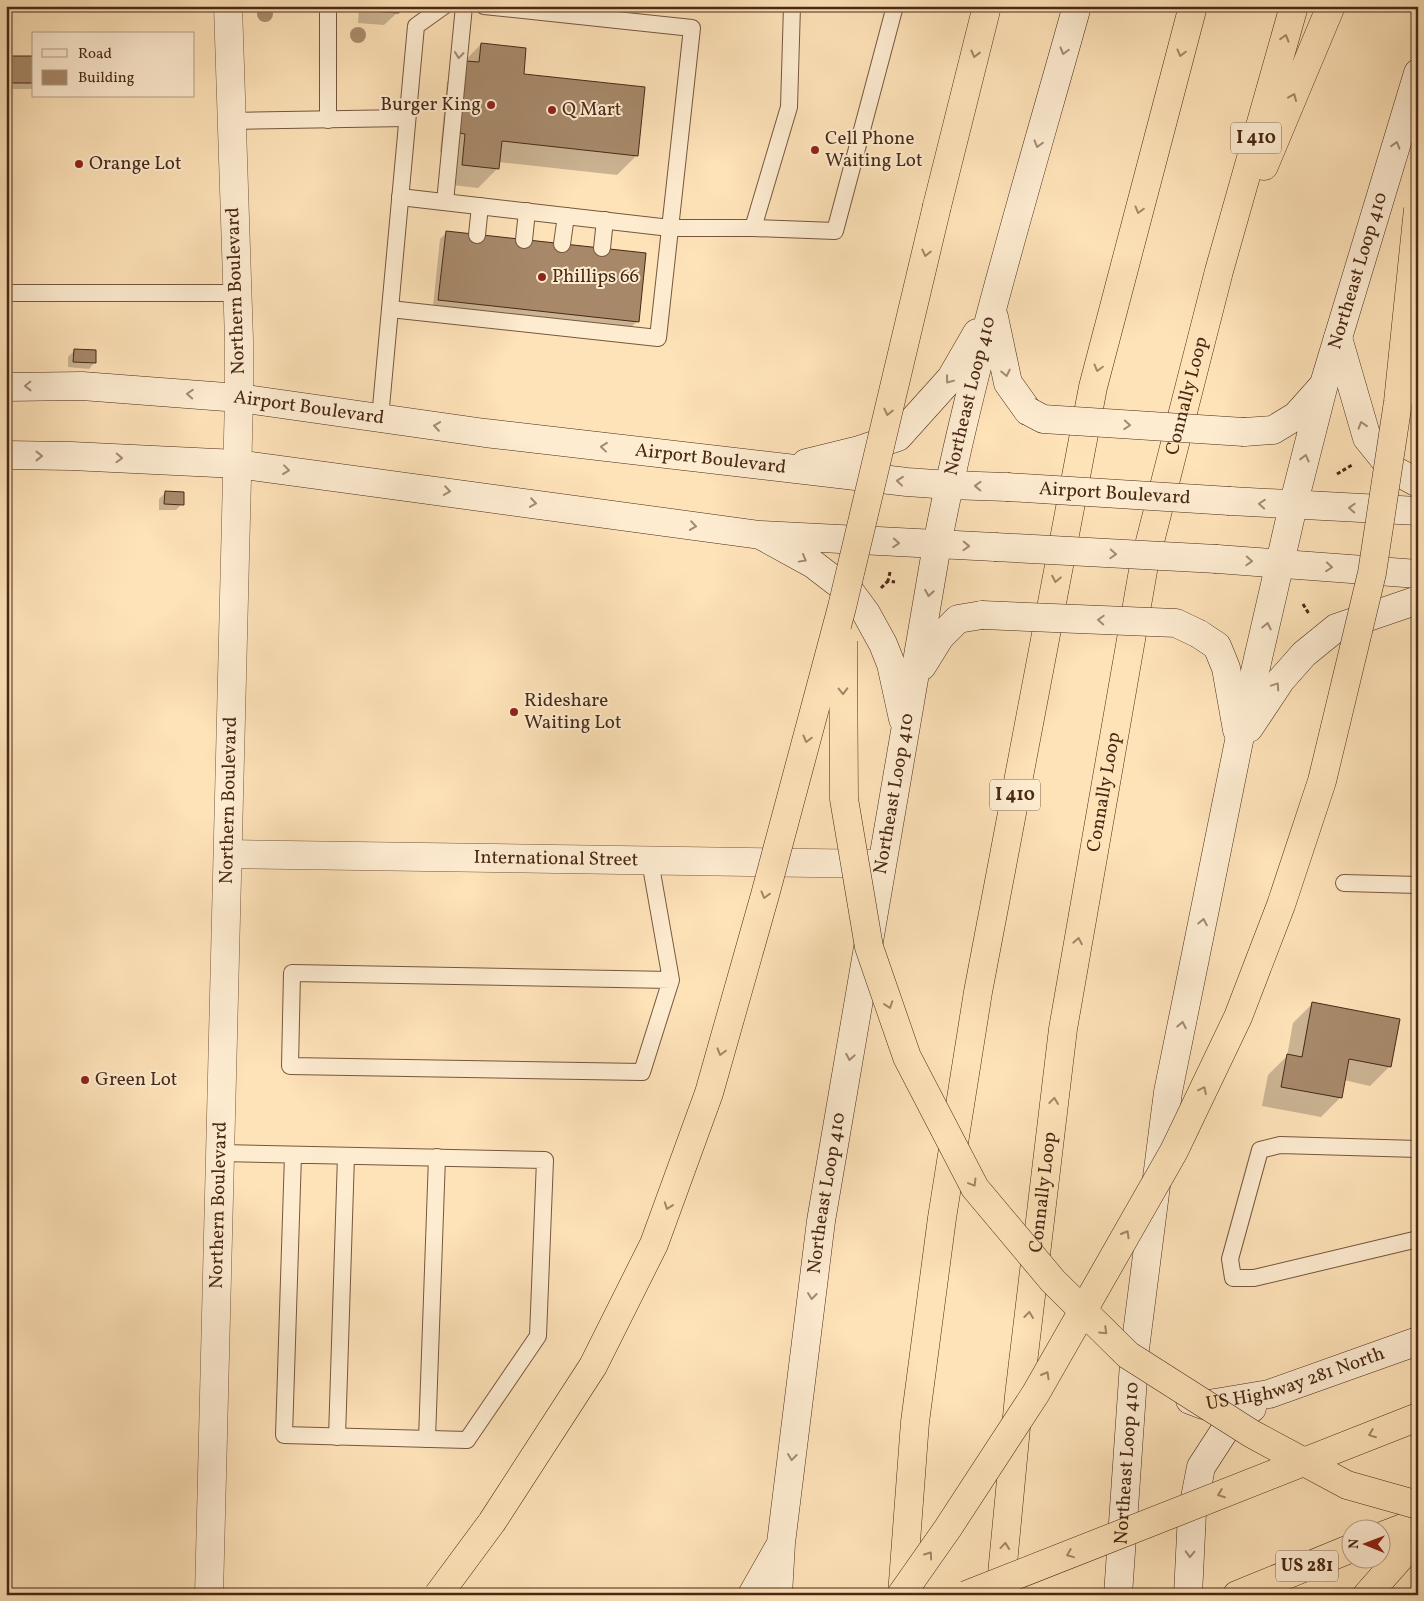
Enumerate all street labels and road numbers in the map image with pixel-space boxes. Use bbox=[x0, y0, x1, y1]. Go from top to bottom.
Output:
road number: I 410 bbox=[1231, 122, 1281, 154]
street label: Northeast Loop 410 bbox=[1322, 189, 1394, 353]
street label: Northern Boulevard bbox=[220, 207, 252, 375]
street label: Northeast Loop 410 bbox=[939, 314, 1002, 478]
street label: Connally Loop bbox=[1160, 334, 1215, 458]
street label: Airport Boulevard bbox=[232, 384, 386, 432]
street label: Airport Boulevard bbox=[634, 438, 788, 481]
street label: Airport Boulevard bbox=[1038, 476, 1191, 512]
street label: Northeast Loop 410 bbox=[868, 711, 921, 876]
street label: Northern Boulevard bbox=[214, 716, 244, 884]
street label: Connally Loop bbox=[1081, 730, 1128, 854]
road number: I 410 bbox=[990, 780, 1040, 810]
street label: International Street bbox=[473, 845, 639, 873]
street label: Northeast Loop 410 bbox=[802, 1110, 852, 1275]
street label: Northern Boulevard bbox=[204, 1121, 234, 1289]
street label: Connally Loop bbox=[1023, 1130, 1064, 1254]
street label: US Highway 281 North bbox=[1204, 1341, 1388, 1417]
street label: Northeast Loop 410 bbox=[1109, 1381, 1146, 1546]
road number: US 281 bbox=[1276, 1550, 1338, 1582]

